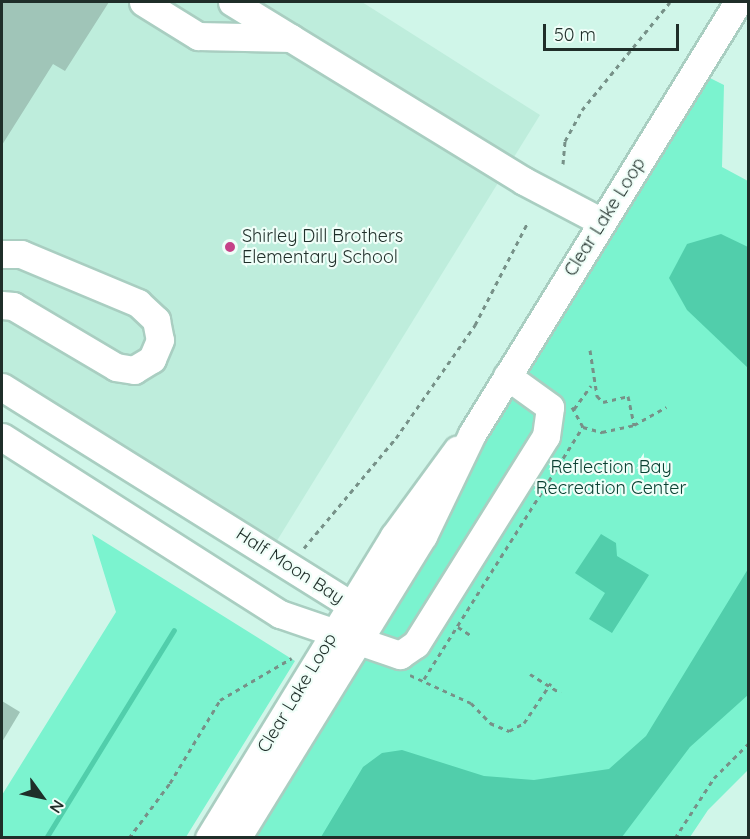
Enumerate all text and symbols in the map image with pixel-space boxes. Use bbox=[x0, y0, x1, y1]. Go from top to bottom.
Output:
scale bar bbox=[546, 12, 682, 50]
text: 50 m bbox=[554, 23, 596, 46]
street label: Clear Lake Loop bbox=[560, 154, 650, 280]
place label: Shirley Dill Brothers Elementary School bbox=[242, 226, 403, 268]
marker: Shirley Dill Brothers Elementary School bbox=[223, 240, 237, 254]
park label: Reflection Bay Recreation Center bbox=[536, 457, 686, 500]
street label: Half Moon Bay bbox=[232, 523, 348, 609]
street label: Clear Lake Loop bbox=[253, 629, 341, 757]
north arrow bbox=[12, 767, 72, 827]
text: N bbox=[46, 796, 69, 817]

